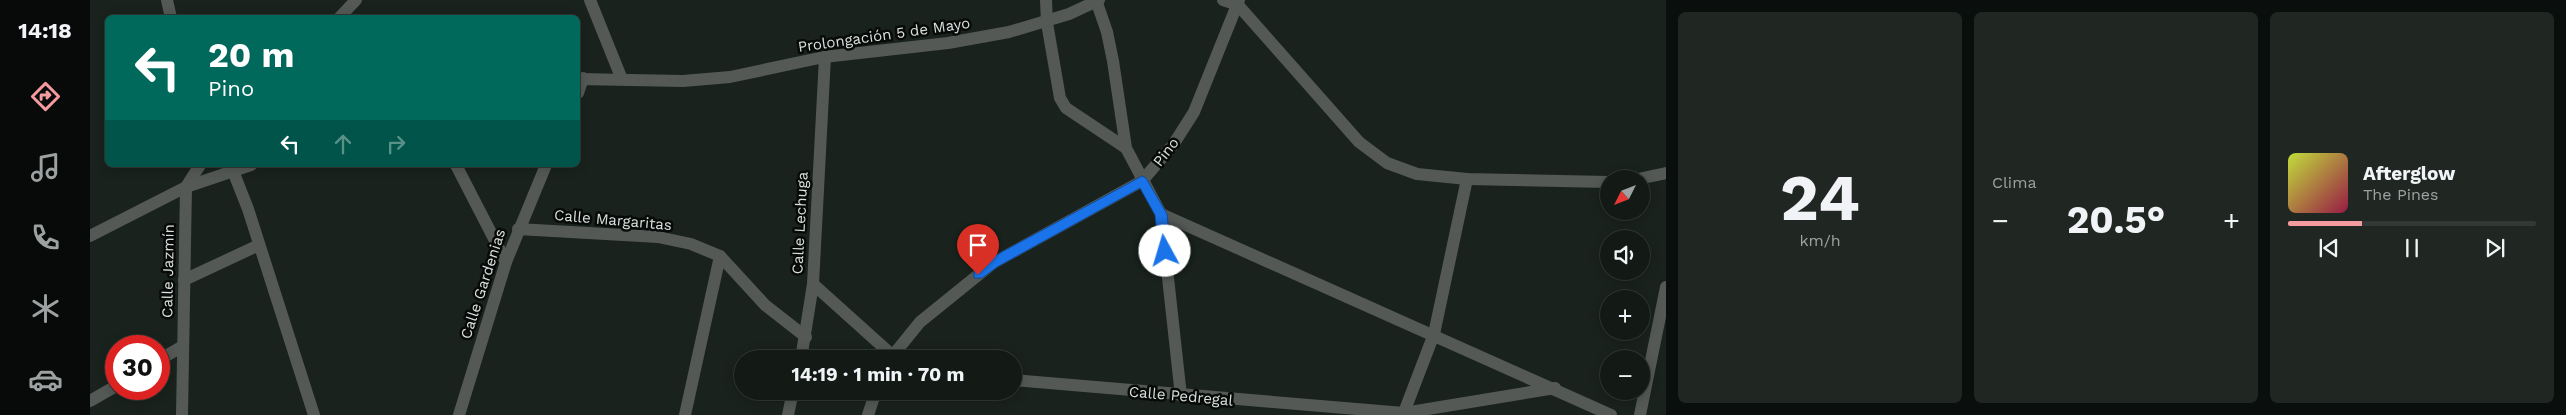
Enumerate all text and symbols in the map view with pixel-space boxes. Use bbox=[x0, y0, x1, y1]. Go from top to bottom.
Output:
street label: Prolongación 5 de Mayo bbox=[797, 14, 971, 56]
text: 14:18 bbox=[18, 18, 72, 43]
text: 20 m bbox=[208, 34, 294, 76]
icon: left bbox=[125, 35, 190, 100]
text: Pino bbox=[208, 76, 254, 101]
icon: directions bbox=[28, 79, 63, 114]
icon: left bbox=[276, 130, 304, 158]
icon: ahead bbox=[329, 130, 357, 158]
icon: right bbox=[382, 130, 410, 158]
street label: Pino bbox=[1149, 134, 1183, 170]
icon: music bbox=[28, 150, 63, 185]
text: 24 bbox=[1780, 160, 1860, 236]
text: Afterglow bbox=[2363, 162, 2455, 185]
north arrow bbox=[1600, 170, 1650, 220]
map controls bbox=[1600, 170, 1650, 400]
street label: Calle Lechuga bbox=[788, 171, 812, 275]
text: Clima bbox=[1992, 173, 2036, 192]
text: The Pines bbox=[2363, 185, 2439, 204]
text: 20.5° bbox=[2067, 198, 2165, 242]
text: − bbox=[1992, 204, 2009, 237]
text: + bbox=[2223, 204, 2240, 237]
street label: Calle Margaritas bbox=[553, 206, 673, 234]
icon: phone bbox=[28, 220, 63, 255]
street label: Calle Jazmín bbox=[158, 224, 178, 318]
pin bbox=[957, 224, 999, 275]
position arrow bbox=[1138, 224, 1190, 276]
street label: Calle Gardenias bbox=[457, 227, 509, 341]
button: sound bbox=[1600, 230, 1650, 280]
icon: arrive bbox=[964, 231, 992, 259]
text: km/h bbox=[1799, 231, 1841, 250]
icon: previous bbox=[2315, 234, 2343, 262]
icon: pause bbox=[2398, 234, 2426, 262]
icon: next bbox=[2481, 234, 2509, 262]
button: + bbox=[1600, 290, 1650, 340]
icon: climate bbox=[28, 291, 63, 326]
speed limit sign: 30 bbox=[105, 335, 170, 400]
button: − bbox=[1600, 350, 1650, 400]
icon: car bbox=[28, 362, 63, 397]
text: 14:19 · 1 min · 70 m bbox=[792, 363, 964, 386]
street label: Calle Pedregal bbox=[1128, 382, 1234, 410]

